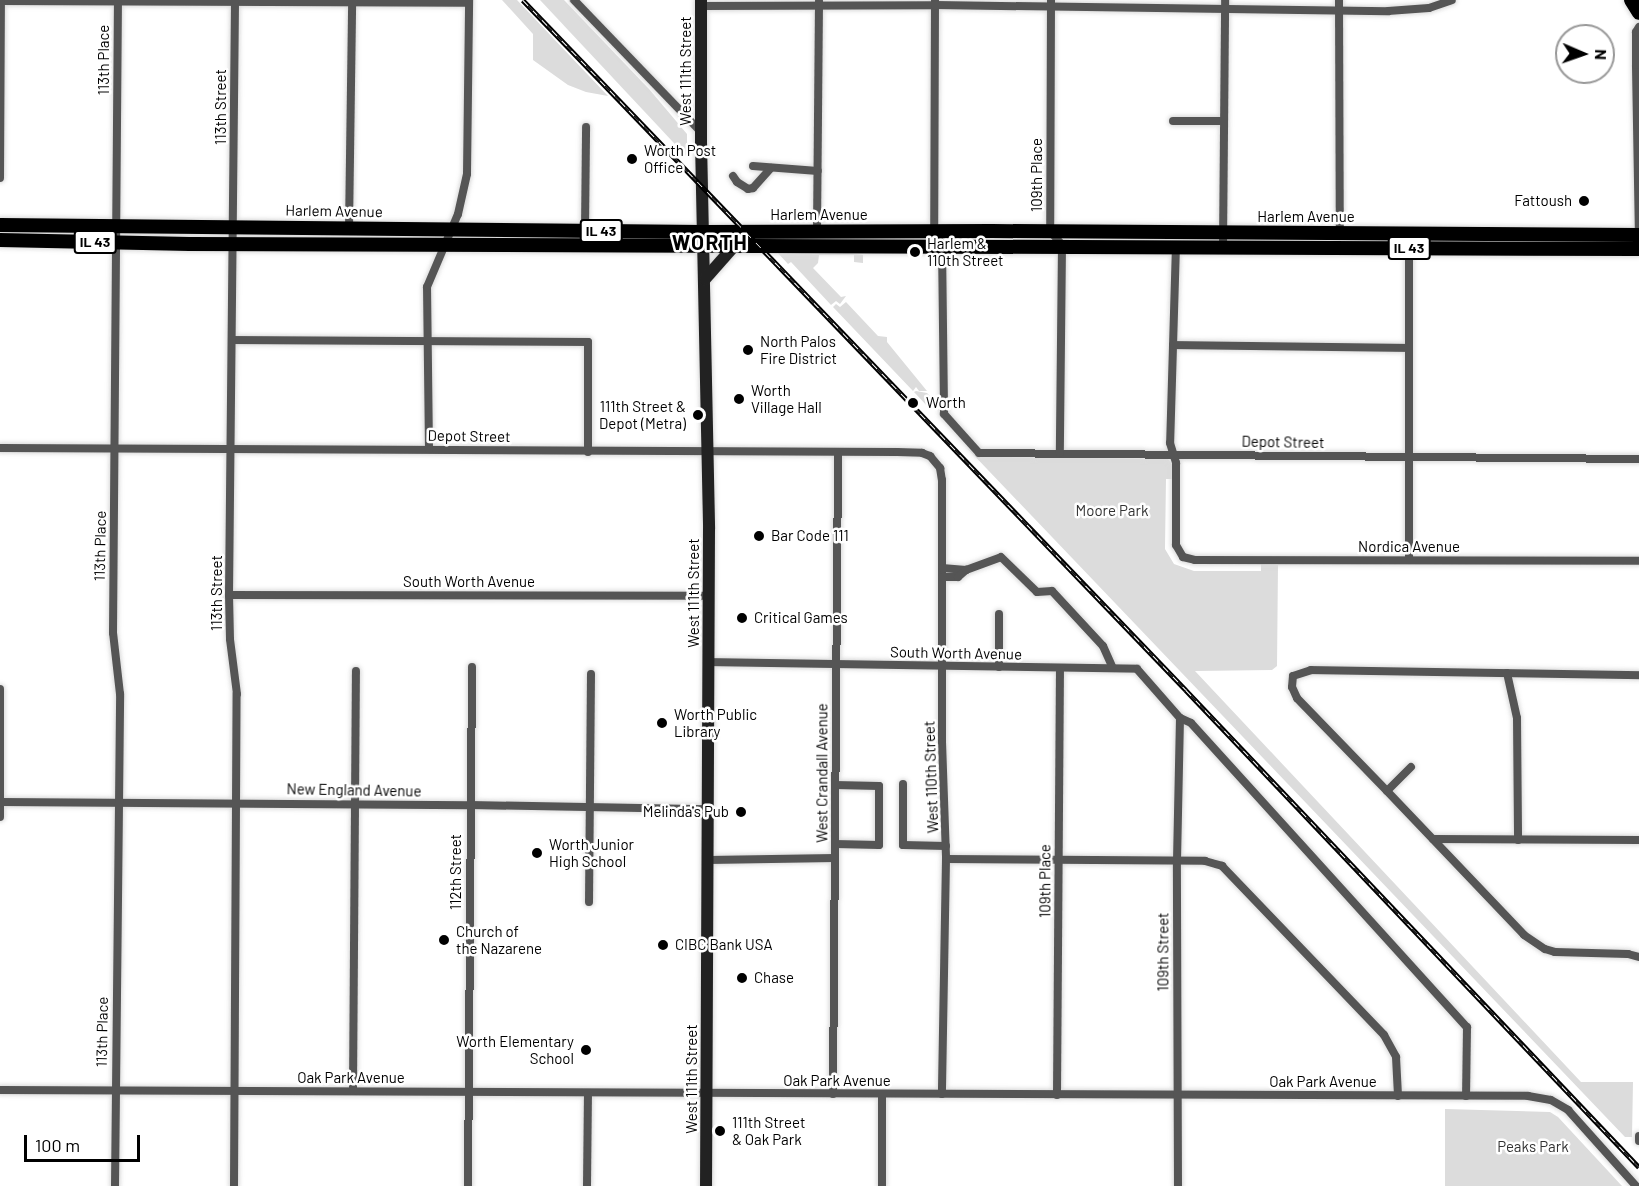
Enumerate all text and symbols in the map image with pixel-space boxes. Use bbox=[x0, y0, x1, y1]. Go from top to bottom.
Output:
street label: West 111th Street bbox=[677, 16, 695, 126]
north arrow bbox=[1555, 24, 1615, 84]
street label: 113th Place bbox=[95, 25, 113, 95]
text: N bbox=[1592, 49, 1611, 60]
street label: 113th Street bbox=[212, 69, 230, 145]
street label: 109th Place bbox=[1028, 138, 1046, 212]
place label: Worth Post Office bbox=[644, 141, 716, 176]
marker: Worth Post Office bbox=[625, 152, 639, 166]
place label: Fattoush bbox=[1514, 192, 1572, 210]
marker: Fattoush bbox=[1577, 194, 1591, 208]
street label: Harlem Avenue bbox=[285, 201, 383, 221]
street label: Harlem Avenue bbox=[770, 206, 868, 224]
street label: Harlem Avenue bbox=[1257, 208, 1355, 226]
road number: IL 43 bbox=[578, 220, 624, 242]
district label: WORTH bbox=[672, 229, 748, 255]
road number: IL 43 bbox=[72, 231, 118, 253]
place label: Harlem & 110th Street bbox=[927, 234, 1004, 269]
road number: IL 43 bbox=[1386, 237, 1432, 259]
marker: Harlem & 110th Street bbox=[908, 245, 922, 259]
place label: North Palos Fire District bbox=[760, 332, 837, 367]
marker: North Palos Fire District bbox=[741, 343, 755, 357]
place label: Worth Village Hall bbox=[751, 381, 822, 416]
marker: Worth Village Hall bbox=[732, 392, 746, 406]
marker: Worth bbox=[904, 394, 922, 412]
place label: Worth bbox=[926, 394, 966, 412]
place label: 111th Street & Depot (Metra) bbox=[599, 397, 686, 432]
marker: 111th Street & Depot (Metra) bbox=[691, 408, 705, 422]
street label: Depot Street bbox=[427, 426, 511, 446]
street label: Depot Street bbox=[1241, 432, 1325, 452]
park label: Moore Park bbox=[1076, 502, 1148, 520]
street label: 113th Place bbox=[90, 511, 110, 581]
place label: Bar Code 111 bbox=[771, 527, 849, 545]
marker: Bar Code 111 bbox=[752, 529, 766, 543]
street label: West 111th Street bbox=[685, 538, 703, 648]
street label: Nordica Avenue bbox=[1358, 538, 1460, 556]
street label: 113th Street bbox=[208, 555, 226, 631]
street label: South Worth Avenue bbox=[403, 573, 535, 591]
place label: Critical Games bbox=[754, 609, 848, 627]
marker: Critical Games bbox=[735, 611, 749, 625]
street label: South Worth Avenue bbox=[890, 643, 1022, 663]
street label: West Crandall Avenue bbox=[813, 703, 831, 843]
place label: Worth Public Library bbox=[674, 705, 757, 740]
marker: Worth Public Library bbox=[655, 716, 669, 730]
street label: West 110th Street bbox=[920, 720, 942, 834]
street label: New England Avenue bbox=[286, 780, 422, 800]
place label: Melinda's Pub bbox=[643, 803, 729, 821]
marker: Melinda's Pub bbox=[734, 805, 748, 819]
street label: 112th Street bbox=[447, 834, 465, 910]
place label: Worth Junior High School bbox=[549, 835, 634, 870]
street label: 109th Place bbox=[1036, 844, 1054, 918]
marker: Worth Junior High School bbox=[530, 846, 544, 860]
street label: 109th Street bbox=[1154, 912, 1172, 992]
place label: Church of the Nazarene bbox=[456, 922, 542, 957]
marker: Church of the Nazarene bbox=[437, 933, 451, 947]
place label: CIBC Bank USA bbox=[675, 936, 773, 954]
marker: CIBC Bank USA bbox=[656, 938, 670, 952]
place label: Chase bbox=[754, 969, 794, 987]
marker: Chase bbox=[735, 971, 749, 985]
street label: 113th Place bbox=[92, 997, 112, 1067]
street label: West 111th Street bbox=[683, 1024, 701, 1134]
place label: Worth Elementary School bbox=[456, 1032, 574, 1067]
marker: Worth Elementary School bbox=[579, 1043, 593, 1057]
street label: Oak Park Avenue bbox=[297, 1069, 405, 1087]
street label: Oak Park Avenue bbox=[783, 1072, 891, 1090]
street label: Oak Park Avenue bbox=[1269, 1073, 1377, 1091]
place label: 111th Street & Oak Park bbox=[732, 1113, 805, 1148]
scale bar bbox=[27, 1123, 142, 1161]
marker: 111th Street & Oak Park bbox=[713, 1124, 727, 1138]
text: 100 m bbox=[35, 1134, 80, 1156]
park label: Peaks Park bbox=[1497, 1138, 1569, 1156]

